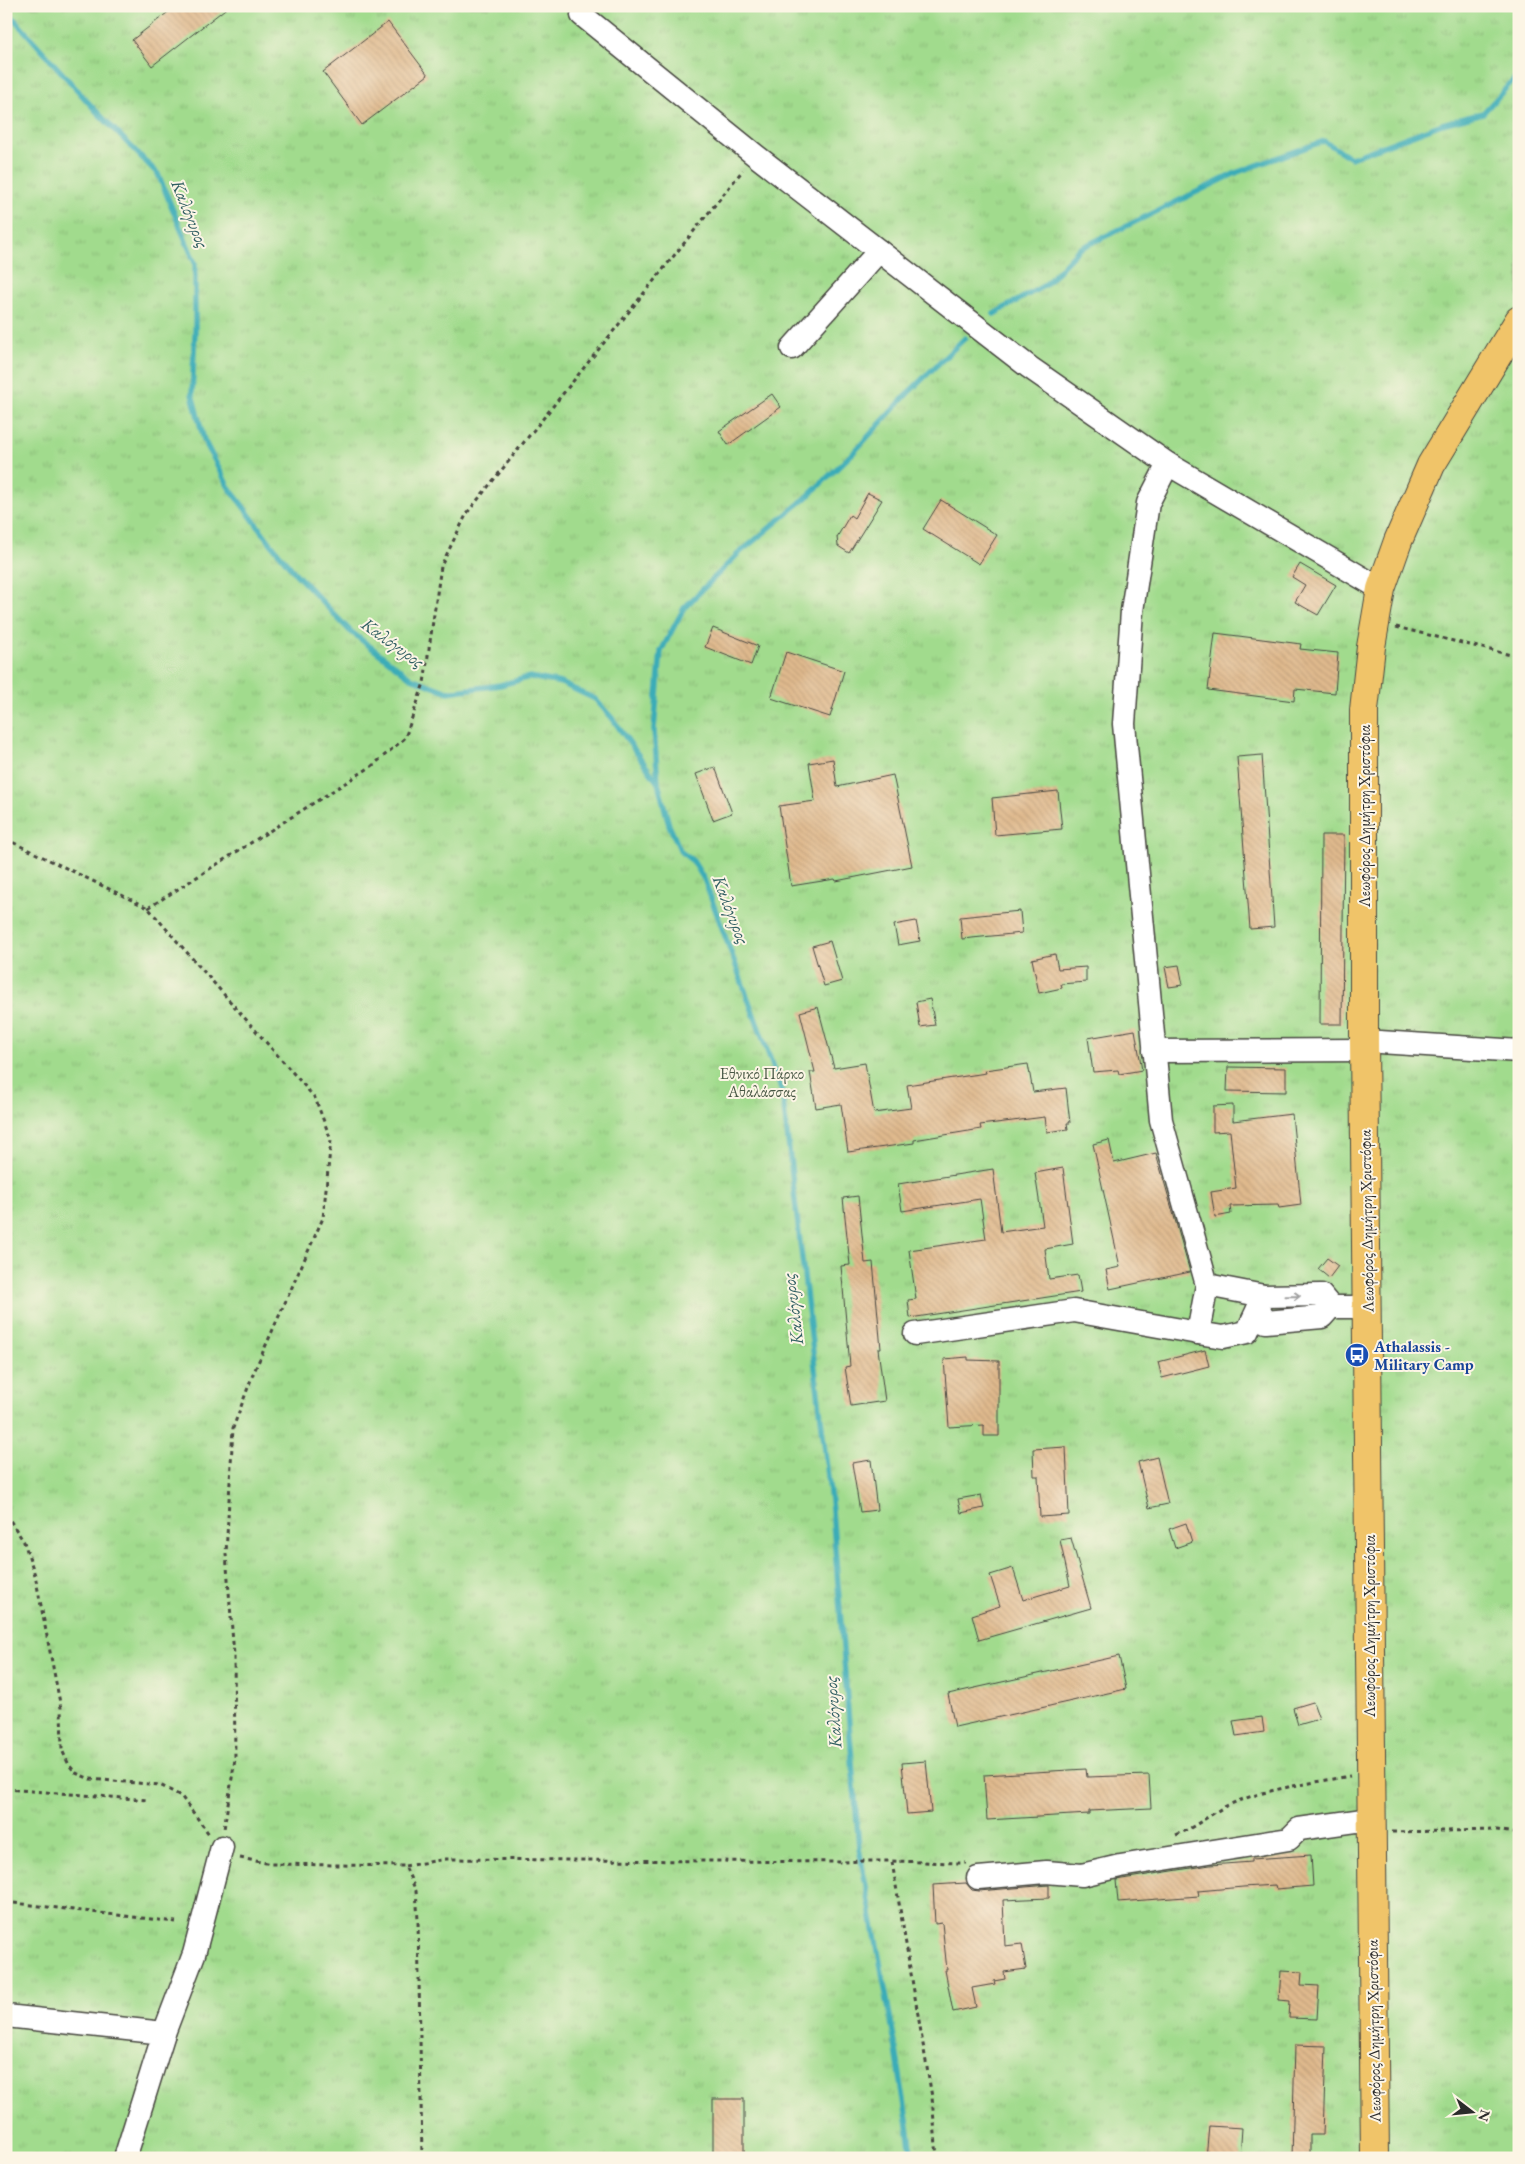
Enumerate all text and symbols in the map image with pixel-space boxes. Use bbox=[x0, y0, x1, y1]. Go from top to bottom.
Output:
water label: Καλόγυρος bbox=[166, 175, 215, 252]
water label: Καλόγυρος bbox=[357, 612, 430, 673]
street label: Λεωφόρος Δημήτρη Χριστόφια bbox=[1354, 724, 1375, 908]
water label: Καλόγυρος bbox=[707, 871, 755, 948]
park label: Εθνικό Πάρκο Αθαλάσσας bbox=[720, 1063, 804, 1102]
street label: Λεωφόρος Δημήτρη Χριστόφια bbox=[1354, 1129, 1379, 1313]
water label: Καλόγυρος bbox=[777, 1271, 808, 1347]
one-way arrow bbox=[1284, 1291, 1301, 1301]
place label: Athalassis - Military Camp bbox=[1373, 1336, 1474, 1375]
bus stop icon: Athalassis - Military Camp bbox=[1344, 1342, 1370, 1368]
street label: Λεωφόρος Δημήτρη Χριστόφια bbox=[1359, 1534, 1380, 1718]
water label: Καλόγυρος bbox=[818, 1675, 847, 1750]
street label: Λεωφόρος Δημήτρη Χριστόφια bbox=[1361, 1939, 1386, 2123]
north arrow bbox=[1448, 2086, 1498, 2136]
text: N bbox=[1474, 2108, 1495, 2124]

